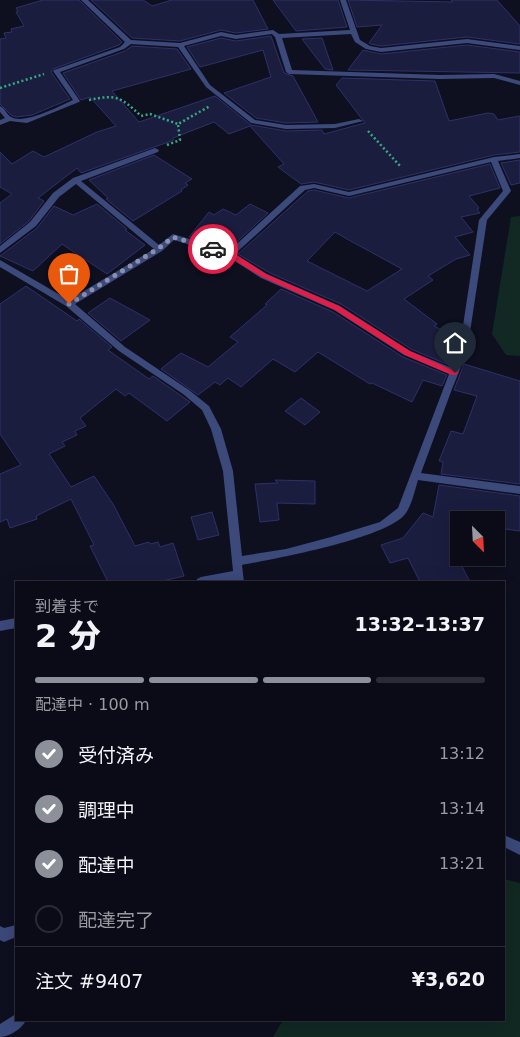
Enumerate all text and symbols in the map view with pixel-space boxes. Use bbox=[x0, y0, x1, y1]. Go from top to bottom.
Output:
courier bbox=[188, 224, 238, 274]
icon: car bbox=[199, 235, 227, 263]
pin bbox=[48, 253, 90, 304]
icon: bag bbox=[55, 260, 83, 288]
pin bbox=[434, 322, 476, 373]
icon: home bbox=[441, 329, 469, 357]
north arrow bbox=[450, 511, 505, 566]
map controls bbox=[450, 511, 505, 566]
text: 到着まで bbox=[35, 597, 99, 616]
text: 13:32–13:37 bbox=[355, 613, 485, 635]
text: 2 分 bbox=[35, 617, 100, 655]
text: 配達中 · 100 m bbox=[35, 695, 149, 714]
icon: check bbox=[35, 740, 63, 768]
text: 受付済み bbox=[78, 744, 154, 766]
text: 13:12 bbox=[439, 744, 485, 763]
icon: check bbox=[35, 795, 63, 823]
text: 調理中 bbox=[78, 799, 135, 821]
text: 13:14 bbox=[439, 799, 485, 818]
icon: check bbox=[35, 850, 63, 878]
text: 配達中 bbox=[78, 854, 135, 876]
text: 13:21 bbox=[439, 854, 485, 873]
text: 配達完了 bbox=[78, 909, 154, 931]
text: ¥3,620 bbox=[412, 968, 485, 990]
text: 注文 #9407 bbox=[35, 970, 143, 992]

